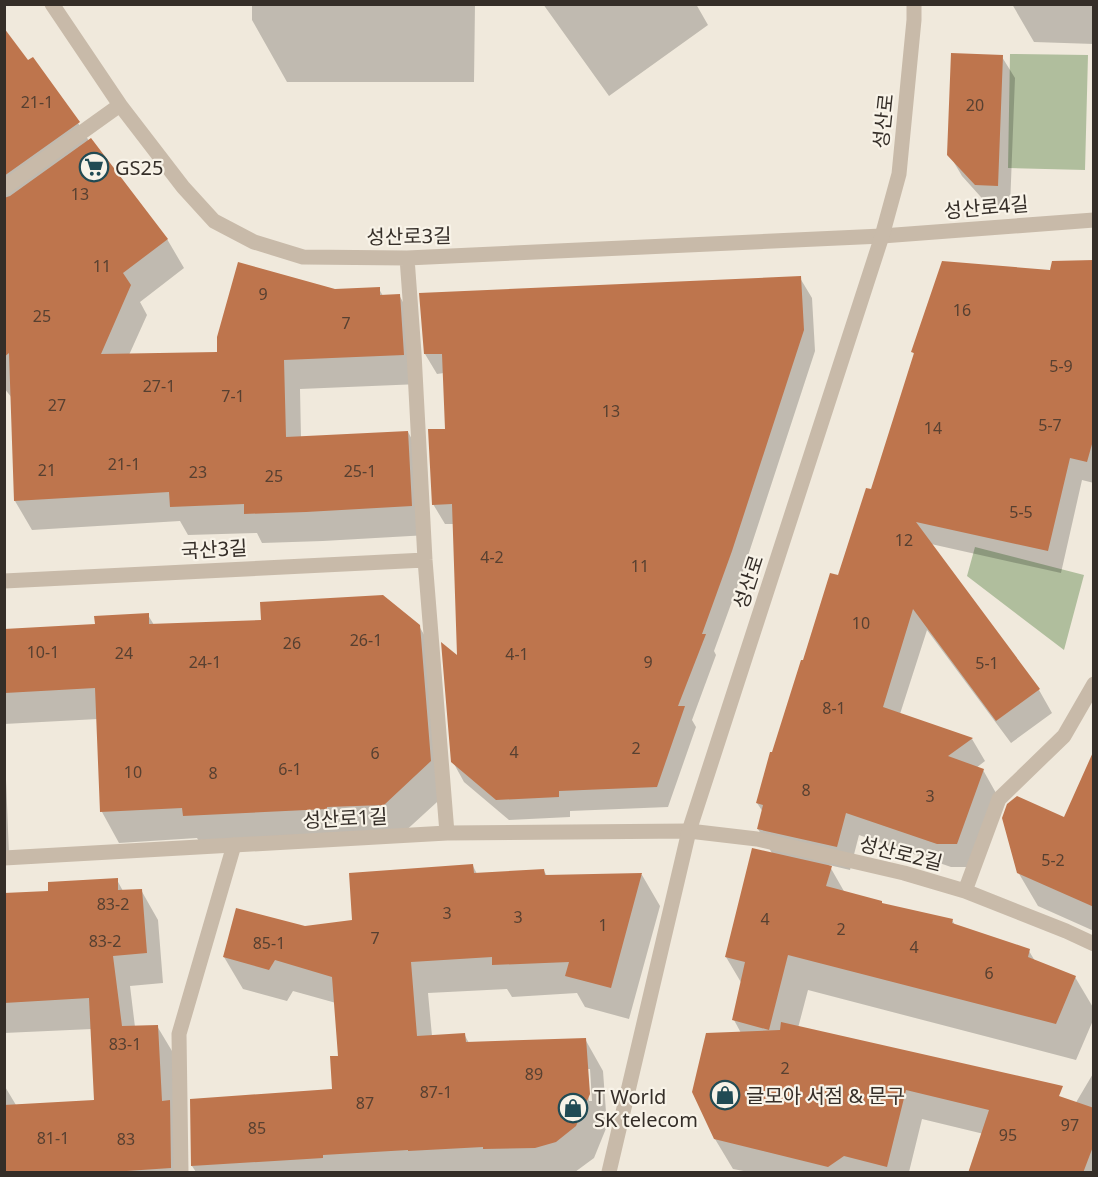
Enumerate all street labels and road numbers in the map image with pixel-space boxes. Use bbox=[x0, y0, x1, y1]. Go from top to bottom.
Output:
street label: 성산로 bbox=[867, 92, 899, 150]
street label: 성산로4길 bbox=[942, 190, 1030, 224]
street label: 성산로3길 bbox=[366, 222, 452, 250]
street label: 국산3길 bbox=[180, 534, 248, 564]
street label: 성산로 bbox=[727, 552, 769, 612]
street label: 성산로1길 bbox=[302, 802, 388, 834]
street label: 성산로2길 bbox=[856, 830, 946, 876]

